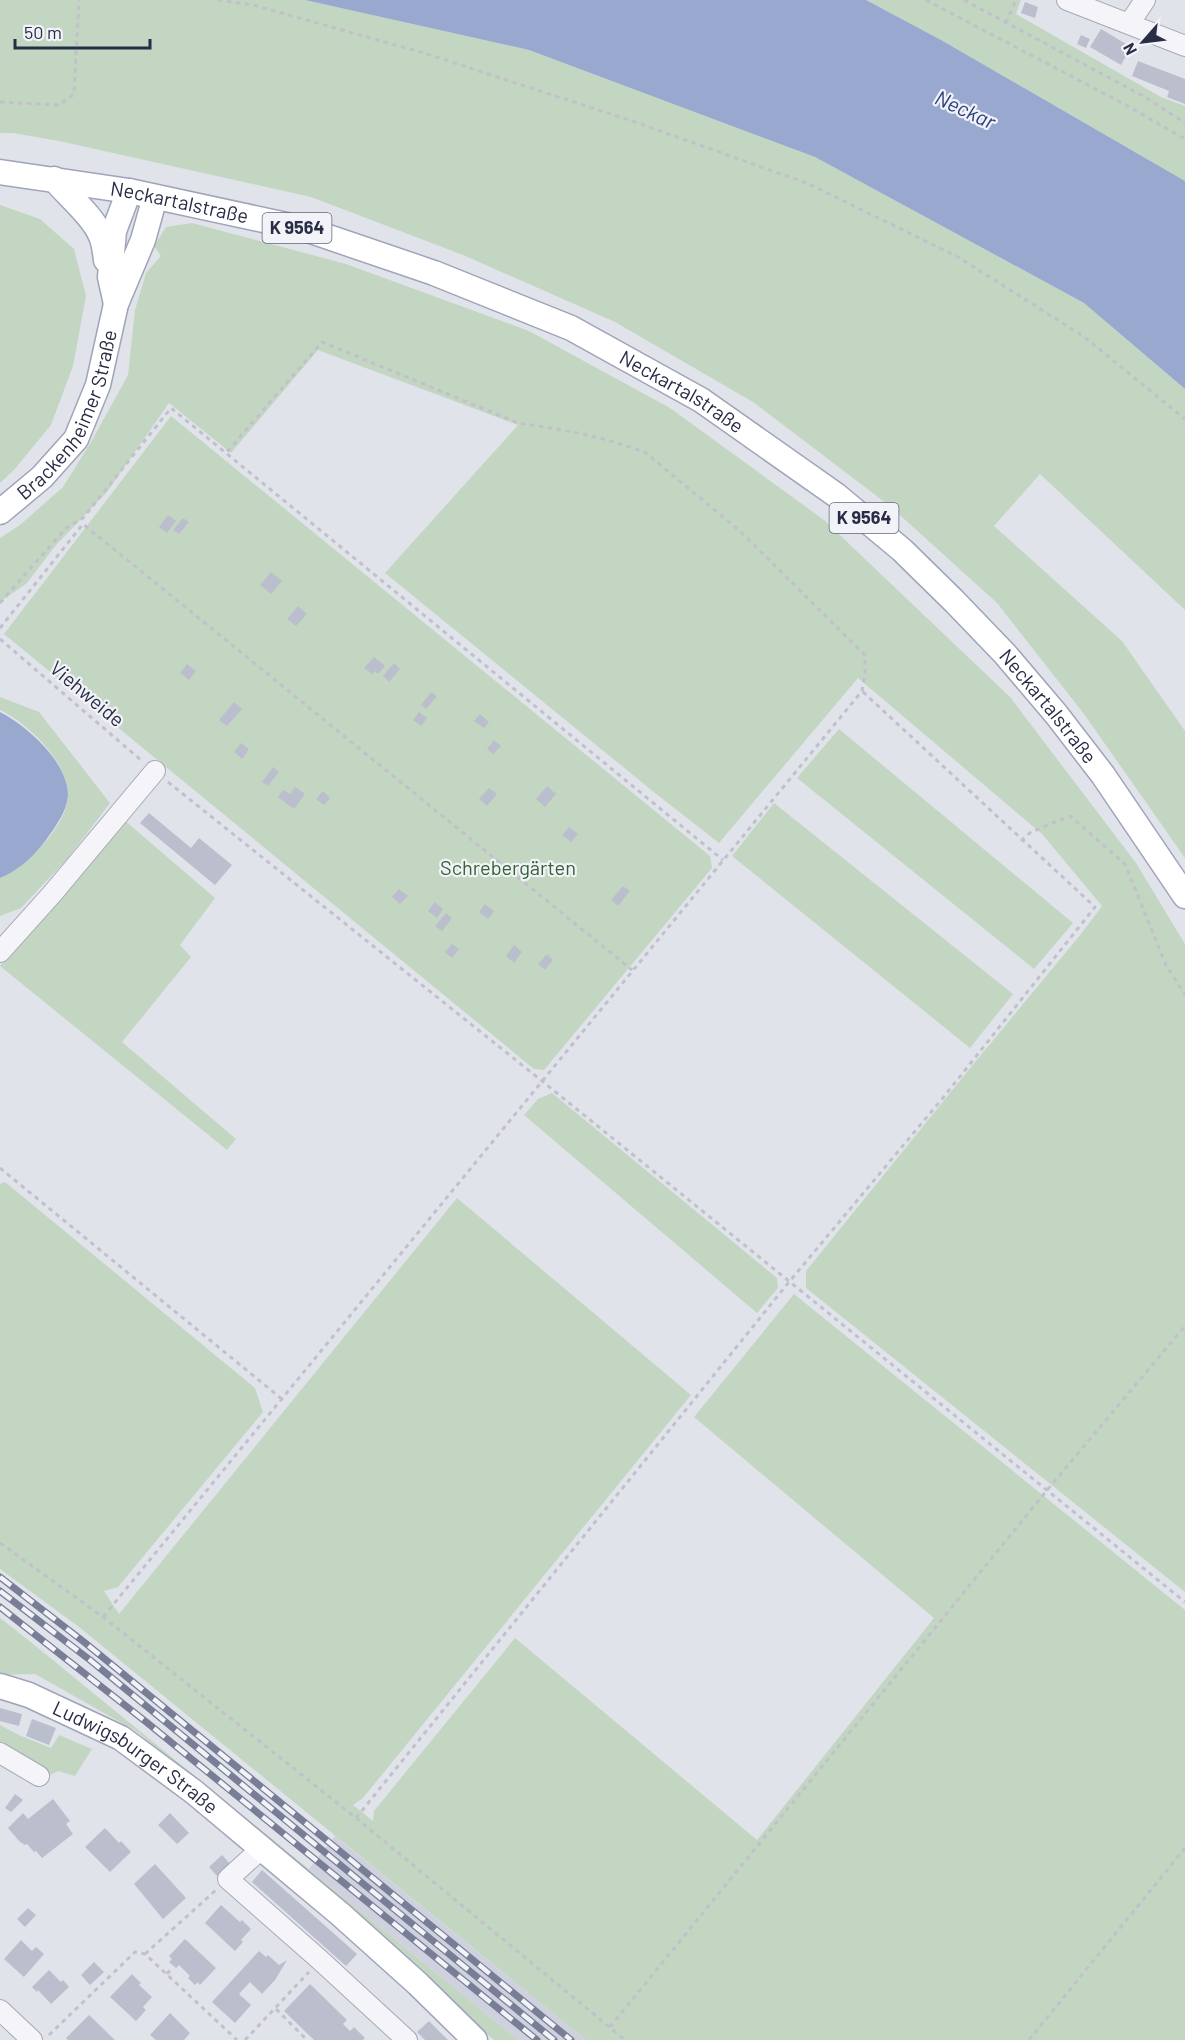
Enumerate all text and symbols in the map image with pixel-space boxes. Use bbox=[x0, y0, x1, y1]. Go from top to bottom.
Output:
scale bar bbox=[15, 12, 150, 50]
north arrow bbox=[1113, 12, 1173, 72]
text: 50 m bbox=[24, 21, 62, 43]
text: N bbox=[1118, 40, 1140, 58]
water label: Neckar bbox=[932, 84, 1000, 134]
street label: Neckartalstraße bbox=[109, 175, 251, 227]
road number: K 9564 bbox=[262, 213, 332, 243]
street label: Brackenheimer Straße bbox=[11, 327, 121, 504]
street label: Neckartalstraße bbox=[616, 344, 749, 437]
road number: K 9564 bbox=[830, 503, 898, 533]
street label: Neckartalstraße bbox=[995, 644, 1102, 768]
street label: Viehweide bbox=[46, 655, 130, 731]
park label: Schrebergärten bbox=[440, 855, 576, 879]
street label: Ludwigsburger Straße bbox=[49, 1695, 223, 1818]

